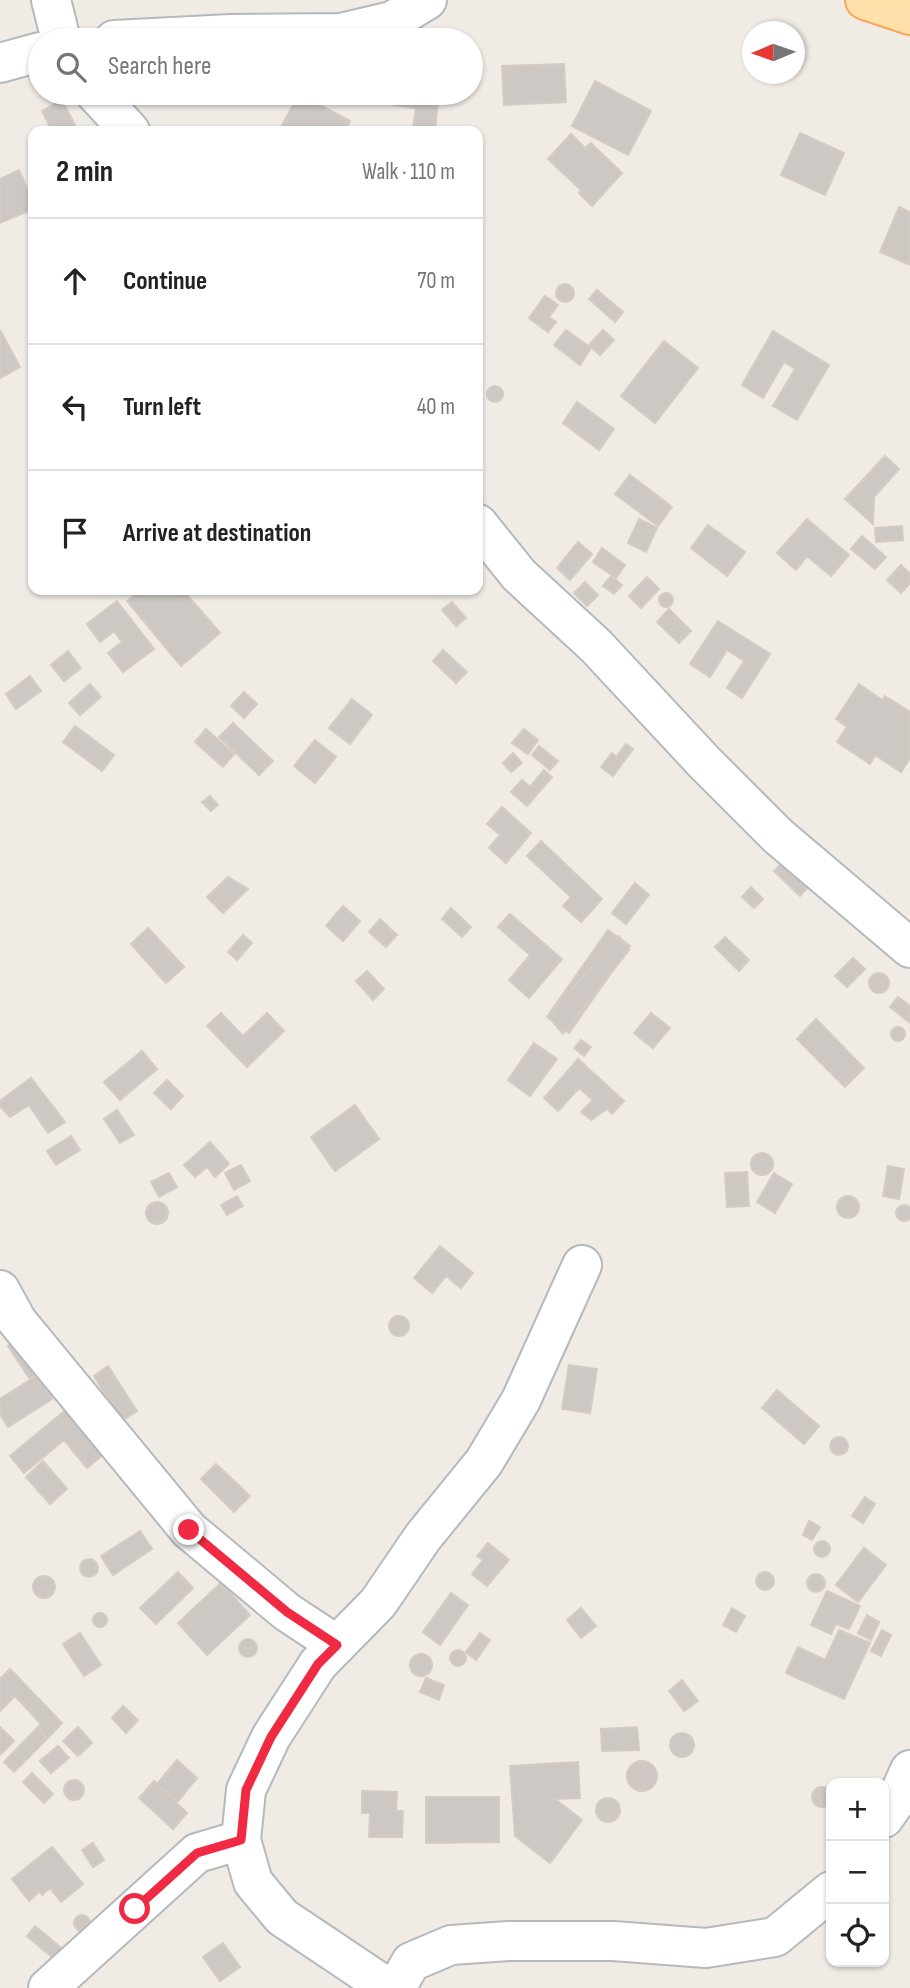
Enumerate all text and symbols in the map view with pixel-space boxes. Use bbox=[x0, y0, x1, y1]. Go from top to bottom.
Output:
north arrow bbox=[742, 21, 805, 84]
search box bbox=[28, 28, 483, 105]
icon: search bbox=[52, 48, 90, 86]
text: Search here bbox=[108, 51, 211, 82]
text: 2 min bbox=[56, 154, 113, 190]
text: Walk · 110 m bbox=[362, 158, 455, 186]
icon: ahead bbox=[56, 262, 94, 300]
text: Continue bbox=[123, 266, 207, 297]
text: 70 m bbox=[417, 267, 455, 295]
icon: left bbox=[56, 388, 94, 426]
text: Turn left bbox=[123, 392, 201, 423]
text: 40 m bbox=[417, 393, 455, 421]
icon: arrive bbox=[56, 514, 94, 552]
text: Arrive at destination bbox=[123, 518, 311, 549]
route end bbox=[173, 1514, 204, 1545]
map controls bbox=[826, 1778, 889, 1967]
button: + bbox=[826, 1778, 889, 1841]
button: − bbox=[826, 1841, 889, 1904]
route start bbox=[119, 1893, 150, 1924]
button: locate bbox=[826, 1904, 889, 1967]

